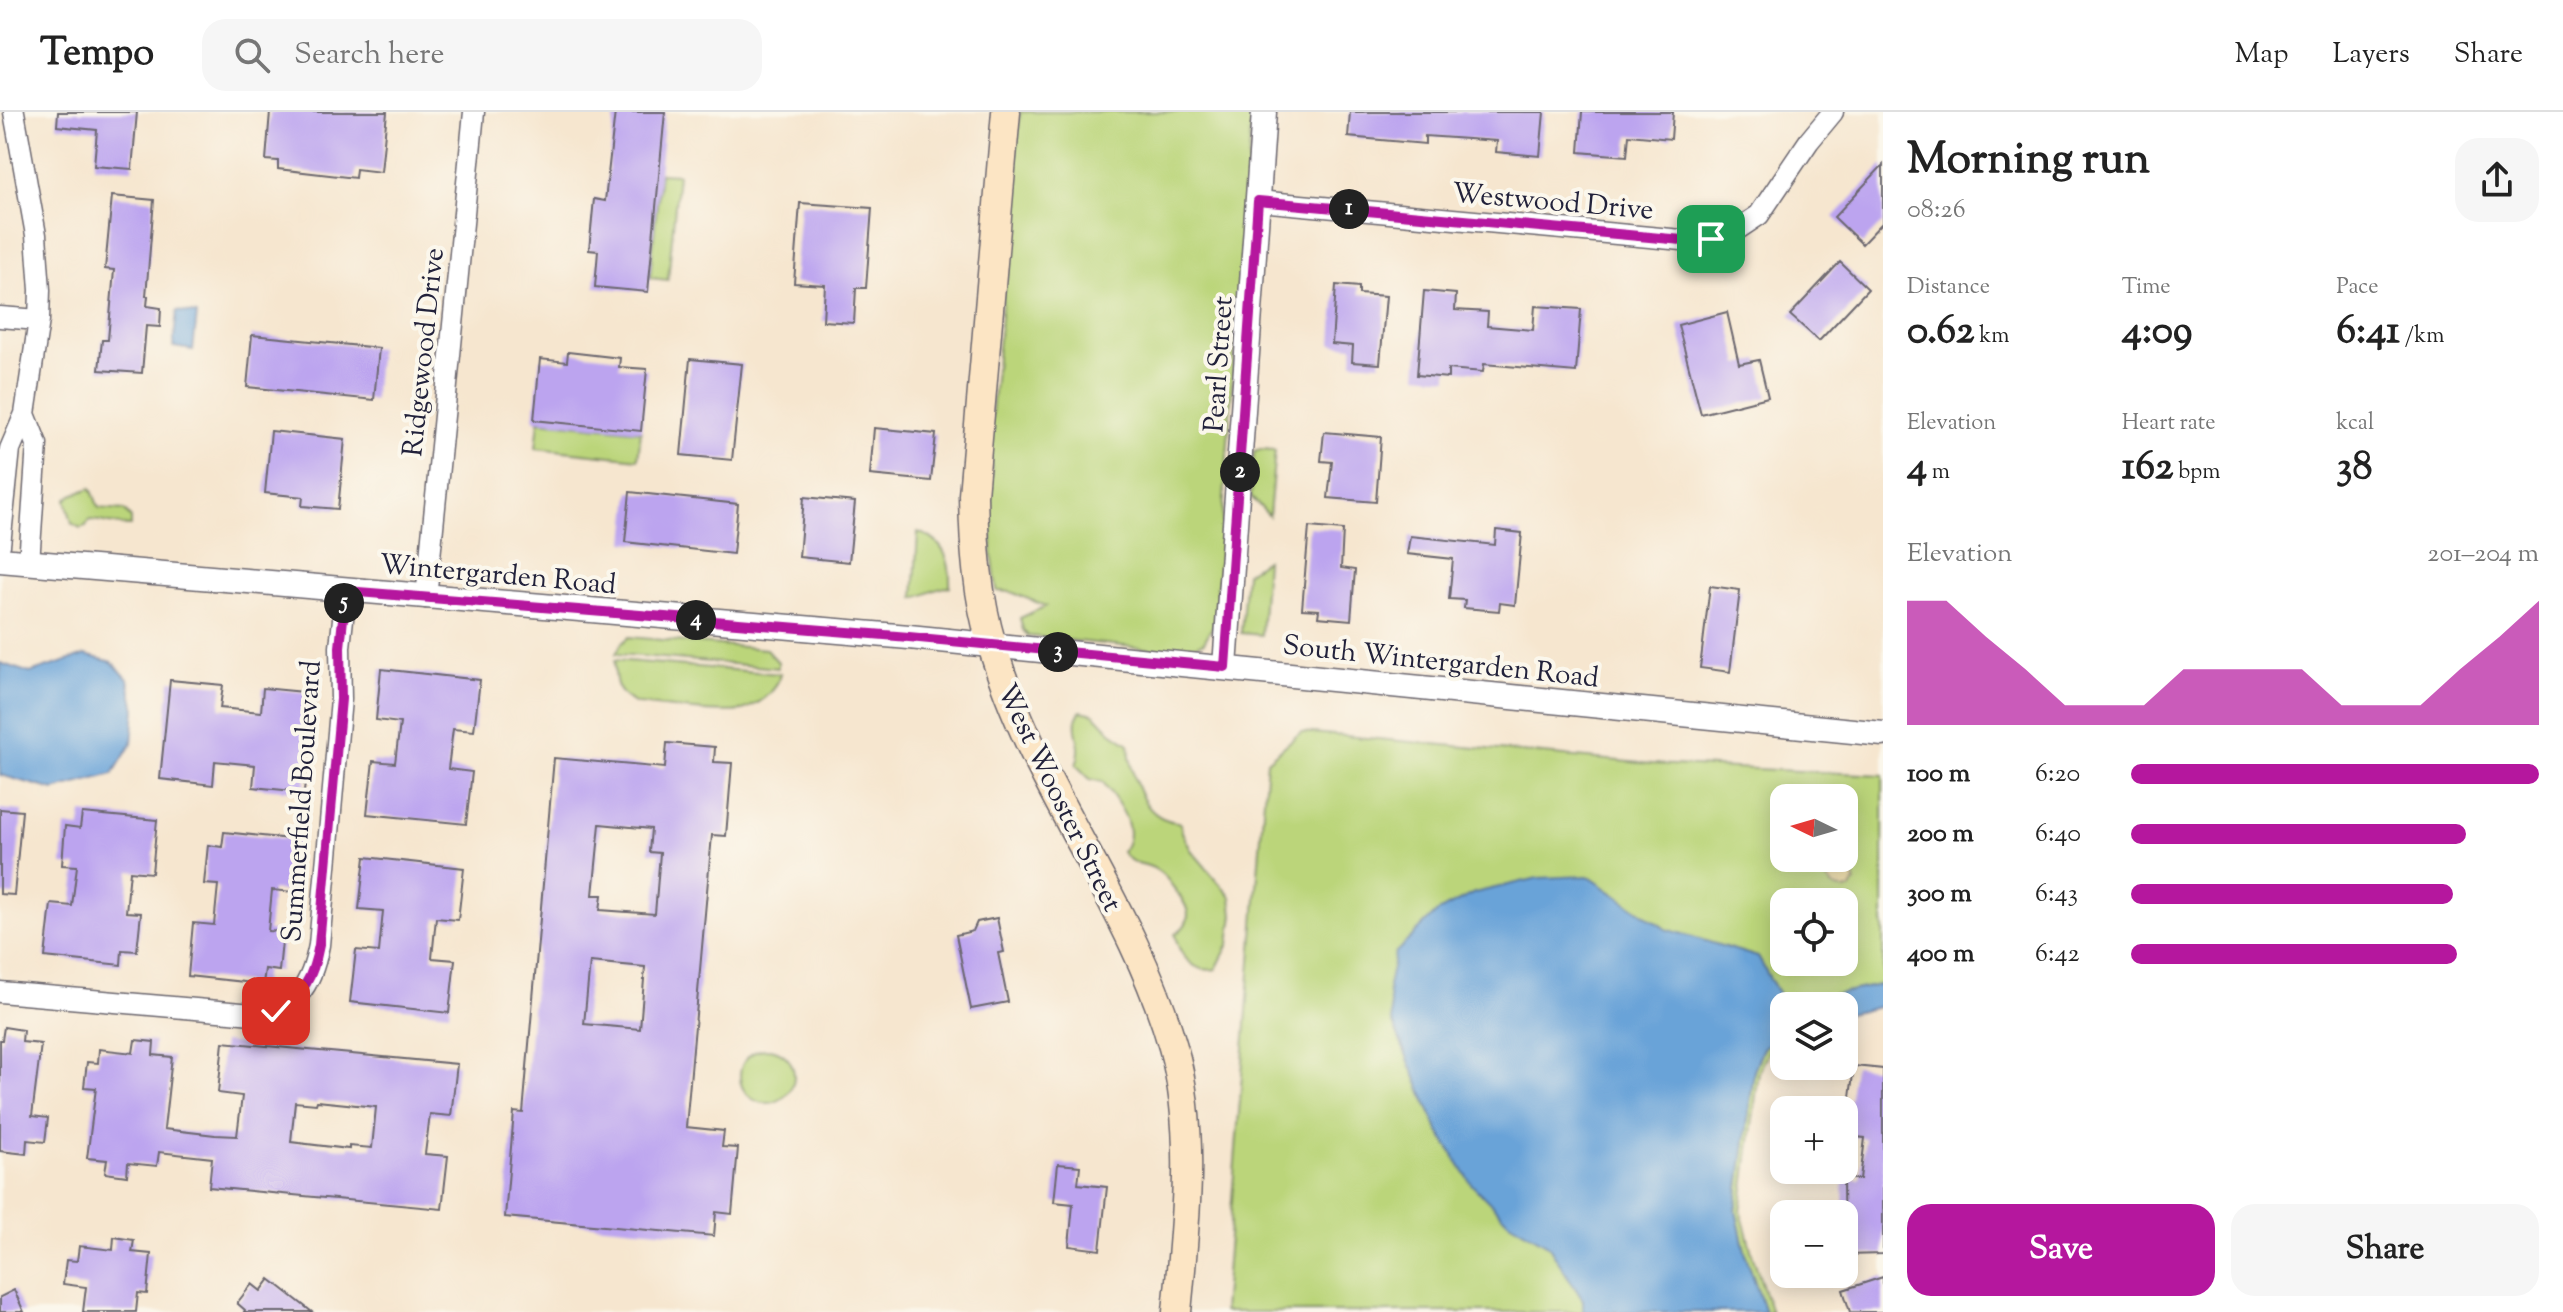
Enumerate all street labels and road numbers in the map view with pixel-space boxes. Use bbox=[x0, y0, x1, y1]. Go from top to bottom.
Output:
street label: Westwood Drive bbox=[1450, 174, 1655, 232]
street label: Ridgewood Drive bbox=[394, 246, 456, 459]
street label: Pearl Street bbox=[1195, 294, 1245, 434]
street label: Wintergarden Road bbox=[378, 546, 618, 606]
street label: South Wintergarden Road bbox=[1281, 626, 1601, 699]
street label: Summerfield Boulevard bbox=[273, 659, 333, 944]
street label: West Wooster Street bbox=[986, 677, 1131, 920]

